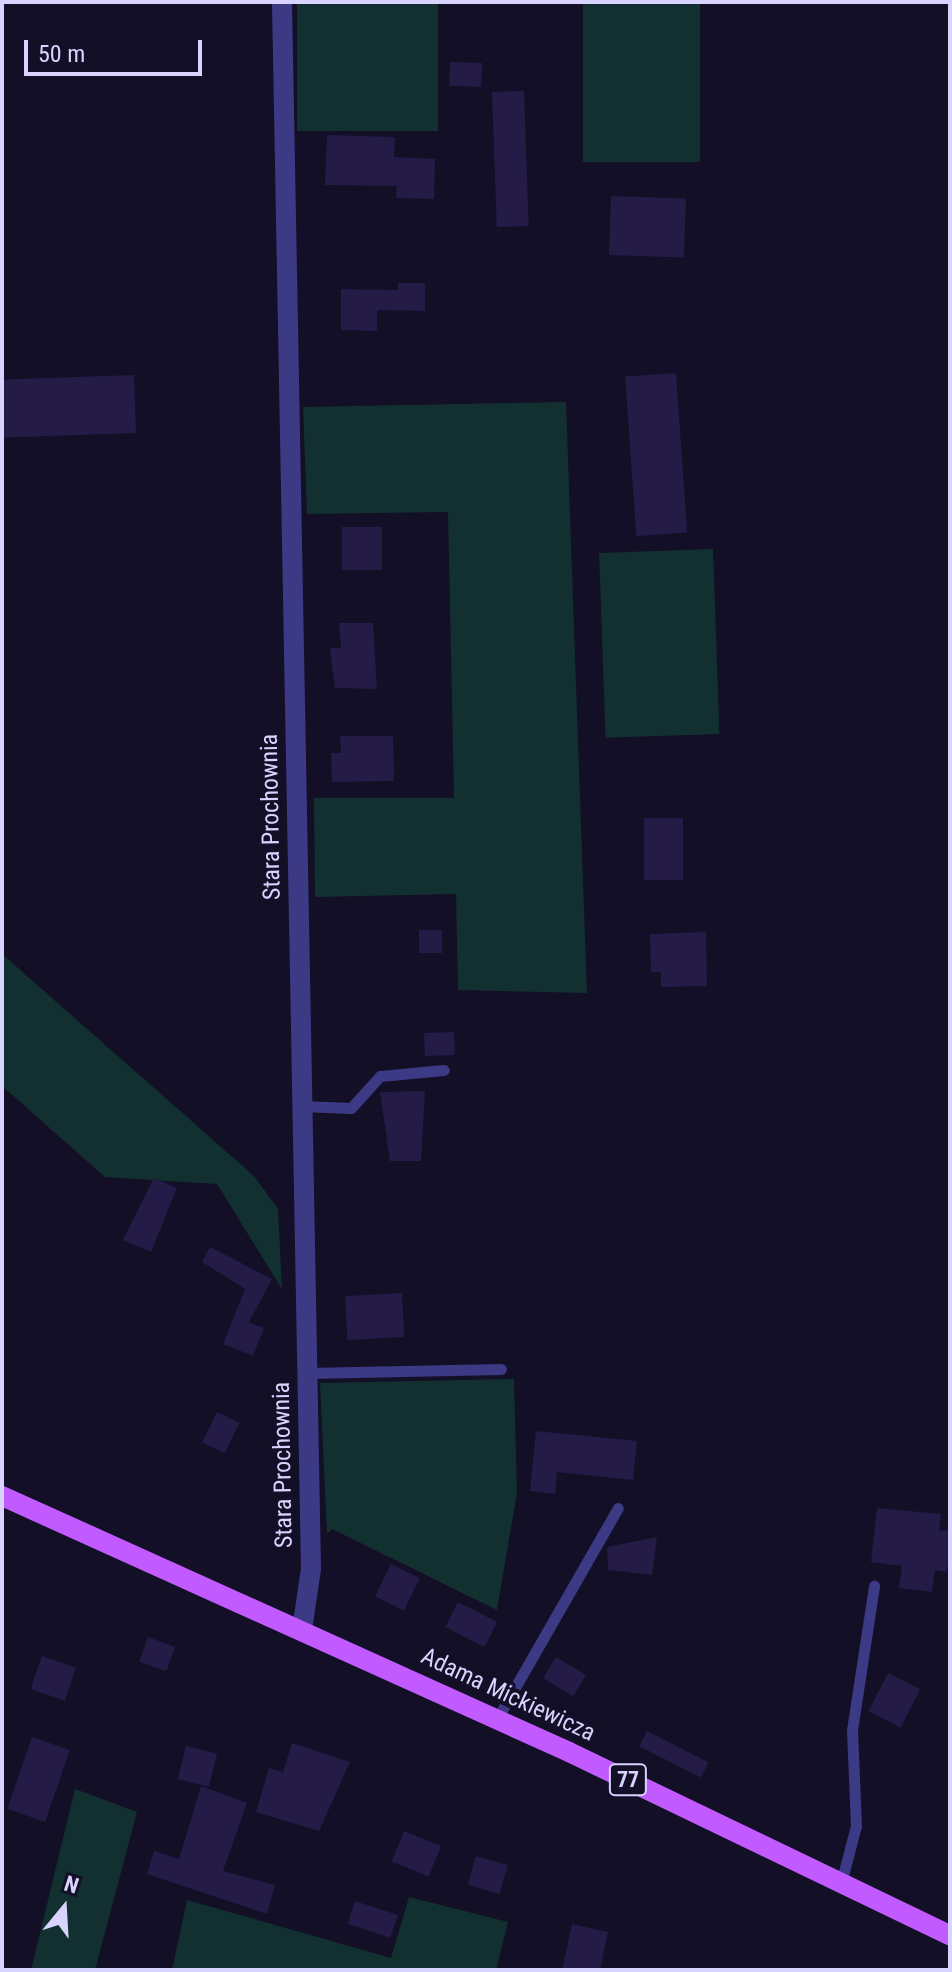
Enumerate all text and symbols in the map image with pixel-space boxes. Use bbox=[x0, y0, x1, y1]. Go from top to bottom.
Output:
scale bar bbox=[28, 24, 206, 74]
text: 50 m bbox=[38, 40, 85, 68]
street label: Stara Prochownia bbox=[255, 734, 287, 900]
street label: Stara Prochownia bbox=[267, 1382, 299, 1548]
street label: Adama Mickiewicza bbox=[416, 1642, 600, 1748]
road number: 77 bbox=[608, 1762, 648, 1798]
north arrow bbox=[24, 1868, 104, 1948]
text: N bbox=[61, 1871, 82, 1899]

